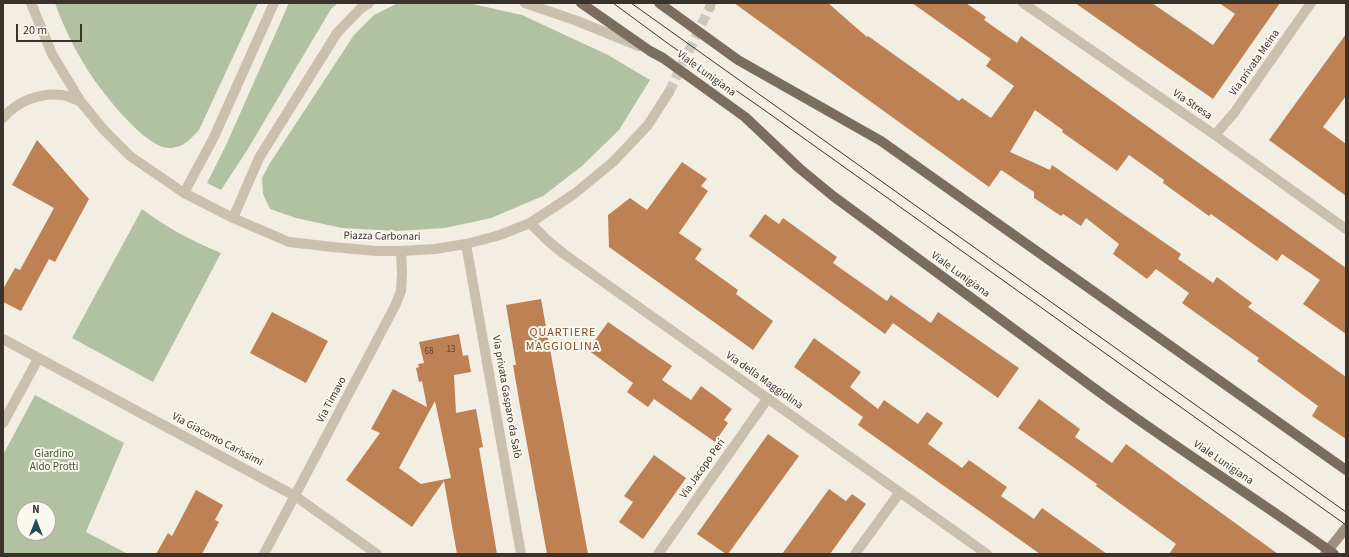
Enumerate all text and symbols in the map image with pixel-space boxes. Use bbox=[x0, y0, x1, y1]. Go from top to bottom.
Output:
scale bar bbox=[18, 16, 84, 42]
text: 20 m bbox=[23, 22, 47, 39]
street label: Via privata Meina bbox=[1227, 27, 1283, 99]
street label: Viale Lunigiana bbox=[674, 48, 738, 100]
street label: Via Stresa bbox=[1170, 87, 1214, 123]
street label: Piazza Carbonari bbox=[343, 230, 421, 244]
street label: Viale Lunigiana bbox=[928, 249, 992, 301]
district label: QUARTIERE MAGGIOLINA bbox=[526, 326, 600, 354]
street label: Via privata Gasparo da Salò bbox=[489, 334, 523, 460]
house number: 13 bbox=[447, 345, 455, 355]
house number: 68 bbox=[425, 347, 433, 357]
street label: Via della Maggiolina bbox=[723, 349, 805, 413]
street label: Via Timavo bbox=[314, 375, 350, 425]
street label: Via Giacomo Carissimi bbox=[169, 410, 265, 470]
street label: Via Jacopo Peri bbox=[678, 437, 728, 501]
street label: Viale Lunigiana bbox=[1190, 438, 1256, 488]
park label: Giardino Aldo Protti bbox=[30, 448, 78, 474]
north arrow bbox=[16, 501, 56, 541]
text: N bbox=[32, 502, 40, 517]

